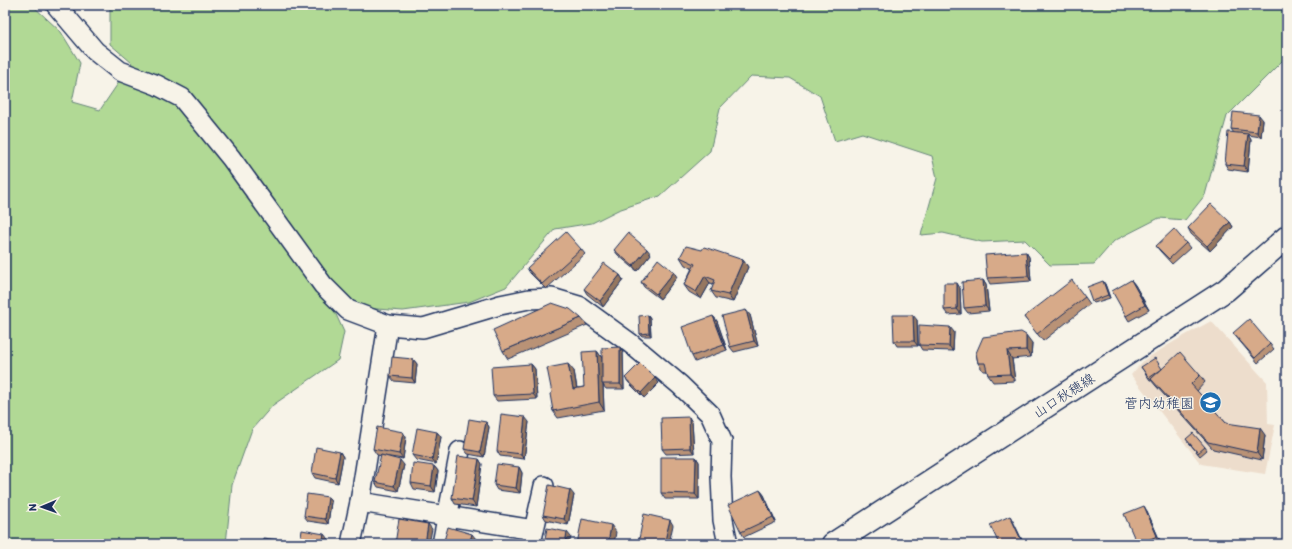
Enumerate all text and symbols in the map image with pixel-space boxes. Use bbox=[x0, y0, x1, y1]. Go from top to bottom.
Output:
street label: 山口秋穂線 bbox=[1030, 370, 1098, 422]
school or university icon: 菅内幼稚園 bbox=[1197, 390, 1223, 416]
place label: 菅内幼稚園 bbox=[1124, 395, 1194, 412]
north arrow bbox=[22, 487, 62, 527]
text: N bbox=[26, 503, 39, 511]

